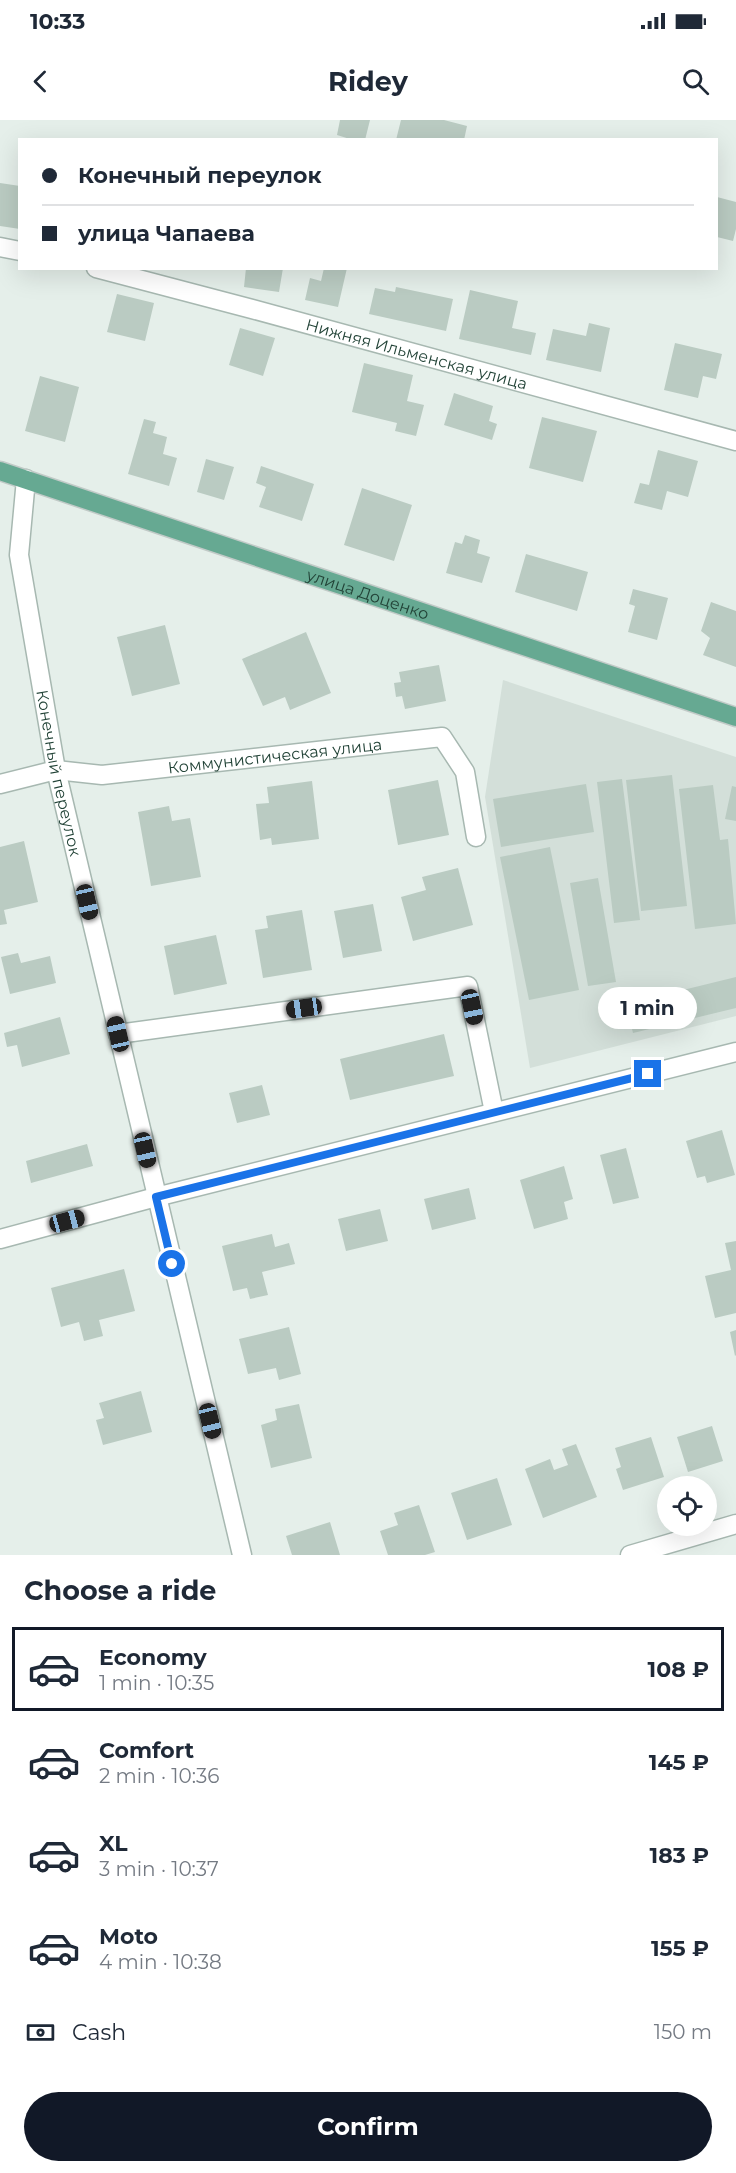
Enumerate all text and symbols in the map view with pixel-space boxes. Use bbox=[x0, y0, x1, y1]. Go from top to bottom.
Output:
text: 10:33 bbox=[30, 8, 85, 35]
icon: back bbox=[24, 65, 57, 98]
text: Ridey bbox=[328, 65, 408, 98]
icon: search bbox=[679, 65, 712, 98]
text: Конечный переулок bbox=[78, 162, 322, 189]
text: улица Чапаева bbox=[78, 220, 255, 247]
street label: Нижняя Ильменская улица bbox=[304, 315, 530, 393]
street label: улица Доценко bbox=[303, 564, 432, 623]
street label: Конечный переулок bbox=[33, 688, 86, 859]
street label: Коммунистическая улица bbox=[167, 734, 383, 777]
car bbox=[74, 882, 100, 922]
callout: 1 min bbox=[598, 987, 698, 1029]
car bbox=[459, 988, 485, 1026]
text: 1 min bbox=[620, 996, 675, 1020]
car bbox=[285, 997, 323, 1019]
car bbox=[105, 1014, 131, 1054]
route end bbox=[634, 1060, 661, 1087]
car bbox=[132, 1130, 158, 1170]
car bbox=[47, 1208, 87, 1234]
route start bbox=[158, 1250, 185, 1277]
car bbox=[197, 1401, 223, 1441]
map controls bbox=[657, 1476, 717, 1536]
button: locate bbox=[657, 1476, 717, 1536]
text: Choose a ride bbox=[24, 1574, 216, 1607]
icon: car bbox=[27, 1642, 81, 1696]
text: Economy bbox=[99, 1644, 207, 1671]
text: 108 ₽ bbox=[648, 1656, 709, 1683]
text: 1 min · 10:35 bbox=[99, 1671, 214, 1695]
icon: car bbox=[27, 1735, 81, 1789]
text: Comfort bbox=[99, 1737, 194, 1764]
text: 145 ₽ bbox=[649, 1749, 709, 1776]
text: 2 min · 10:36 bbox=[99, 1764, 219, 1788]
icon: car bbox=[27, 1828, 81, 1882]
text: XL bbox=[99, 1830, 128, 1857]
text: 183 ₽ bbox=[650, 1842, 709, 1869]
text: 3 min · 10:37 bbox=[99, 1857, 219, 1881]
icon: car bbox=[27, 1921, 81, 1975]
text: Moto bbox=[99, 1923, 158, 1950]
text: 155 ₽ bbox=[651, 1935, 709, 1962]
text: 4 min · 10:38 bbox=[99, 1950, 222, 1974]
icon: cash bbox=[24, 2016, 57, 2049]
text: Cash bbox=[72, 2019, 126, 2046]
text: 150 m bbox=[654, 2020, 712, 2044]
button: Confirm bbox=[24, 2092, 712, 2161]

